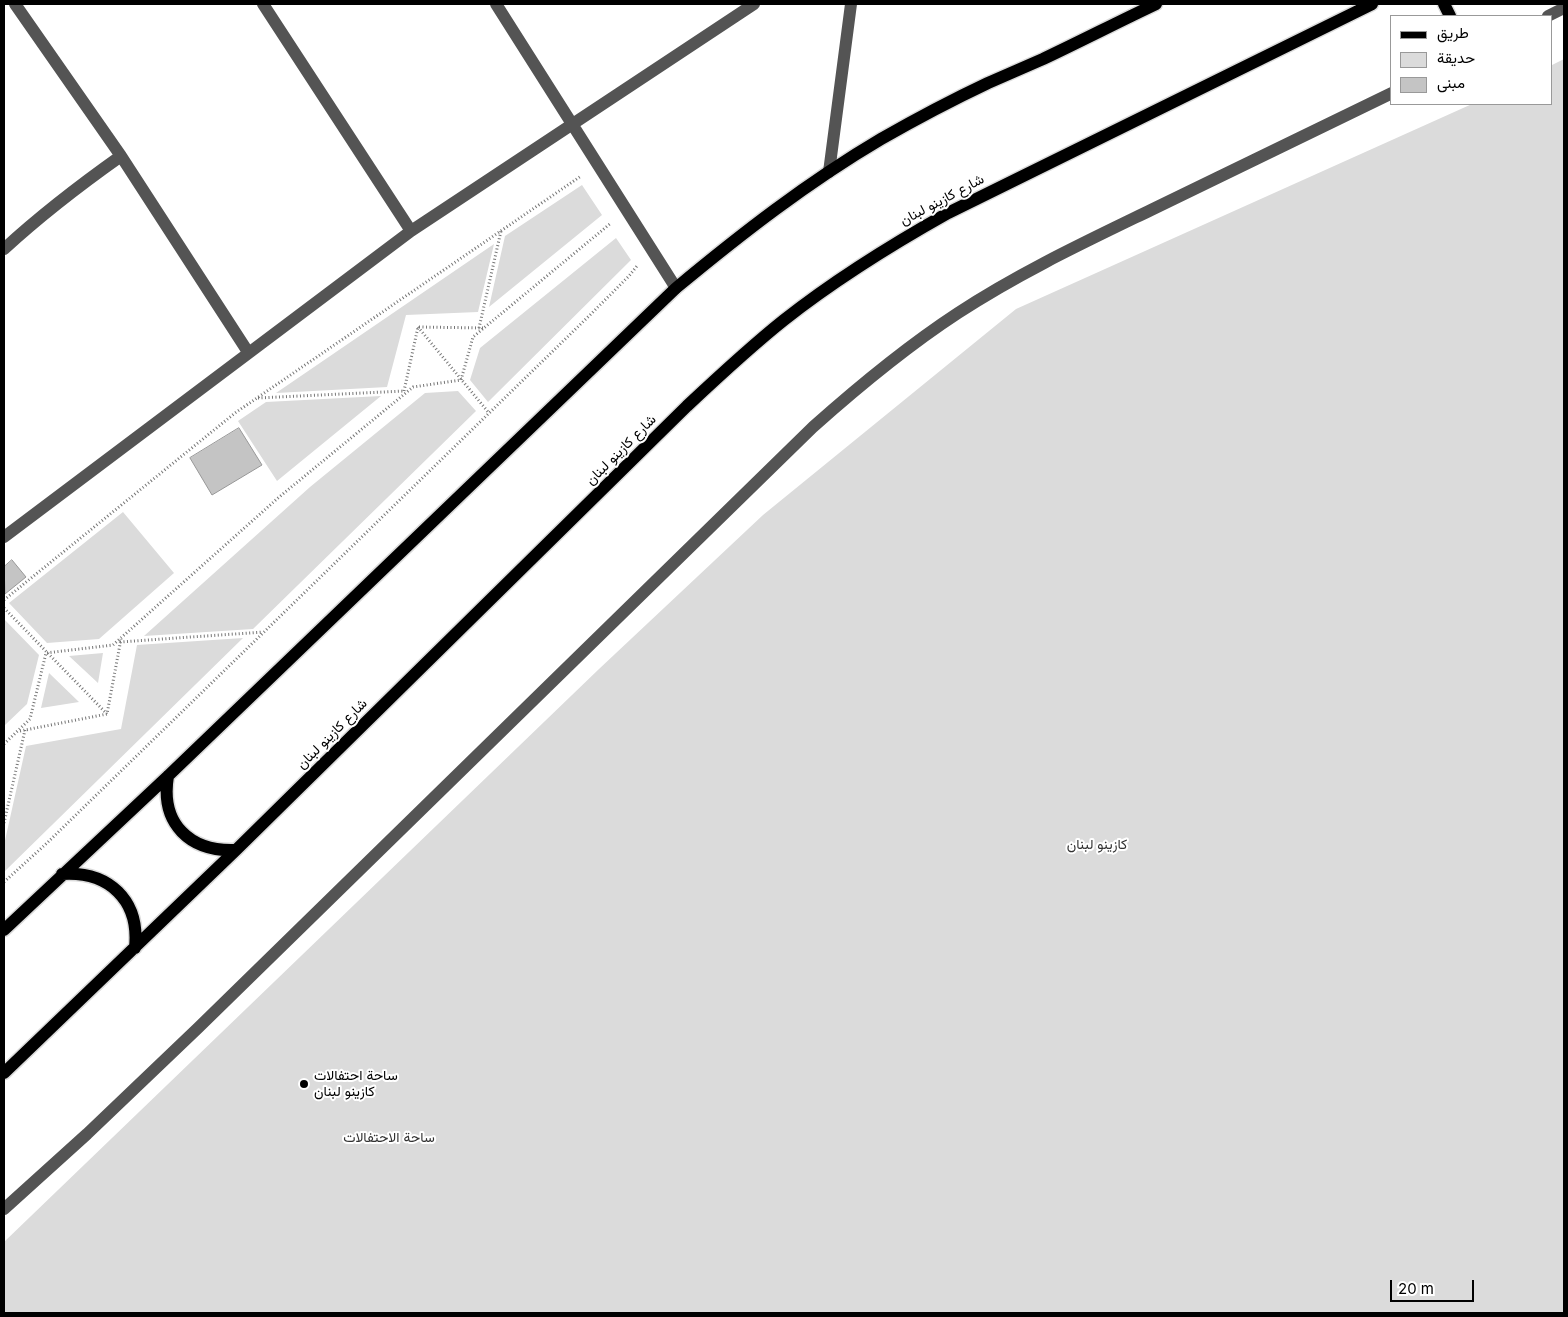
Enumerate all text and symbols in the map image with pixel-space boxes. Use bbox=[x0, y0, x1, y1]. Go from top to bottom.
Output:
legend bbox=[1390, 15, 1553, 105]
text: طريق bbox=[1437, 23, 1469, 42]
text: حديقة bbox=[1437, 48, 1475, 67]
text: مبنى bbox=[1437, 73, 1465, 92]
street label: شارع كازينو لبنان bbox=[897, 171, 987, 229]
street label: شارع كازينو لبنان bbox=[582, 411, 660, 489]
street label: شارع كازينو لبنان bbox=[293, 695, 371, 773]
park label: كازينو لبنان bbox=[1067, 837, 1127, 853]
place label: ساحة احتفالات كازينو لبنان bbox=[314, 1068, 398, 1100]
marker: ساحة احتفالات كازينو لبنان bbox=[298, 1078, 310, 1090]
park label: ساحة الاحتفالات bbox=[343, 1130, 435, 1146]
scale bar bbox=[1393, 1270, 1477, 1302]
text: 20 m bbox=[1398, 1279, 1434, 1298]

